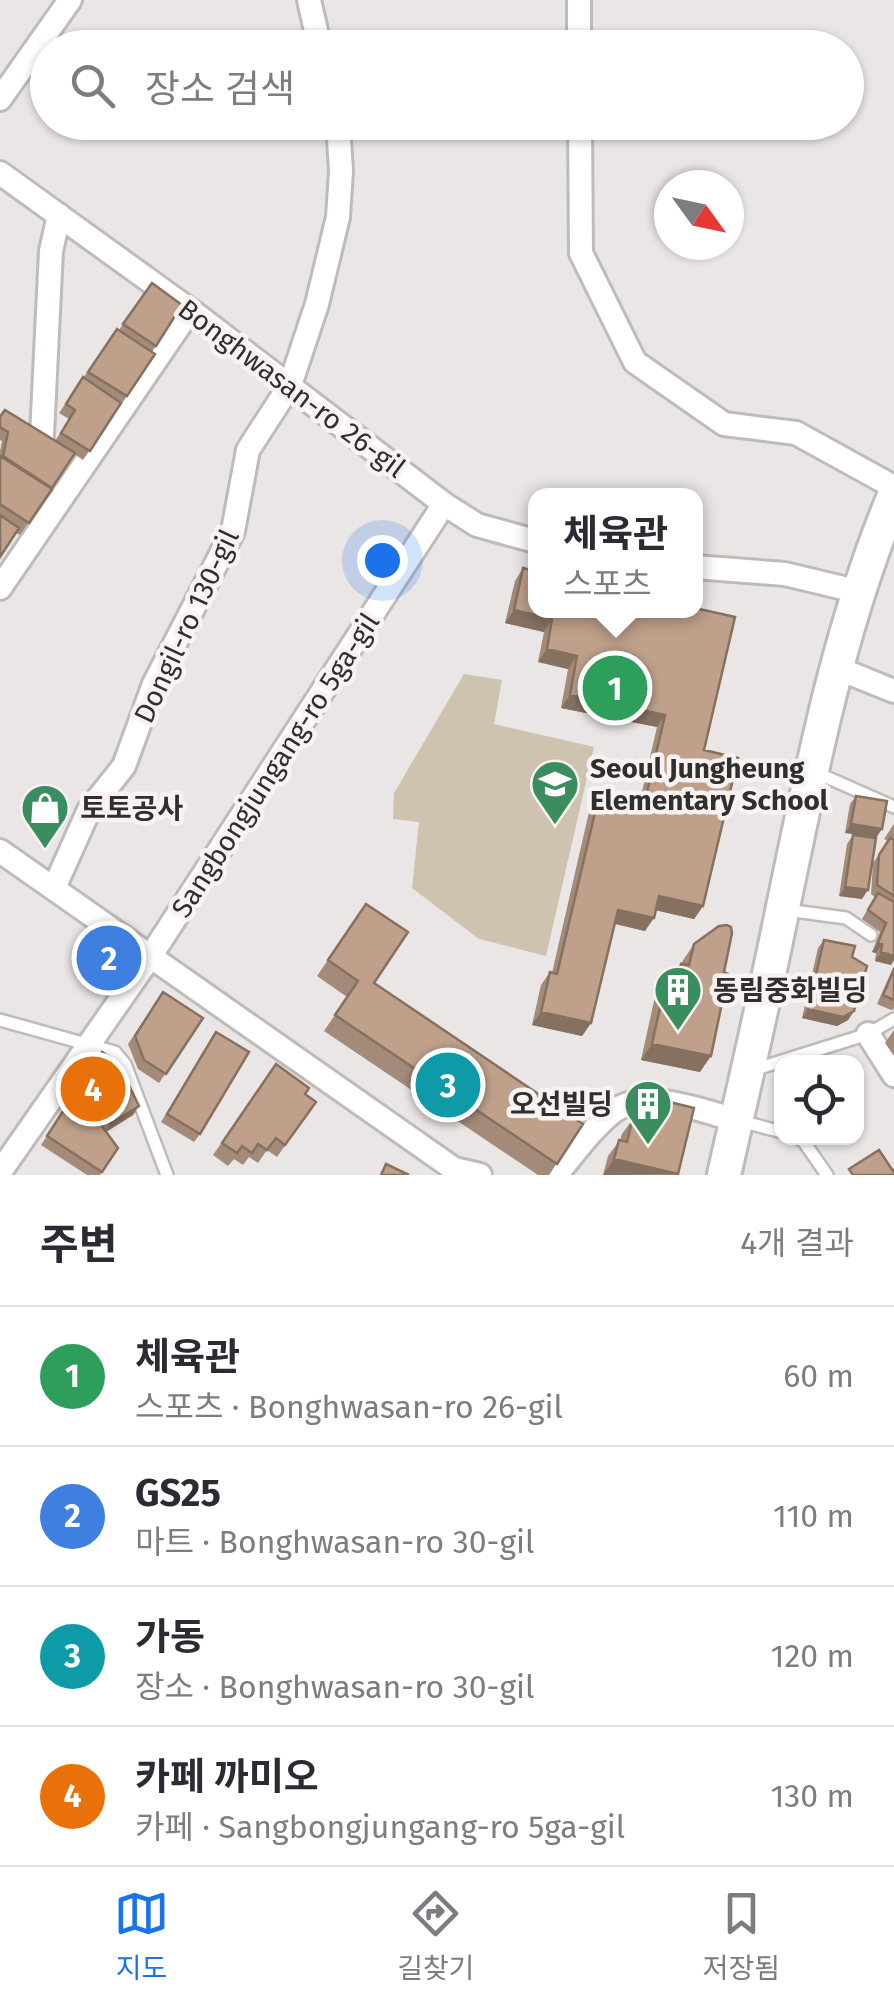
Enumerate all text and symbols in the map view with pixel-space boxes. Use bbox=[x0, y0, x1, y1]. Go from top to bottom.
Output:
search box bbox=[30, 30, 864, 140]
icon: search bbox=[65, 58, 120, 113]
text: 장소 검색 bbox=[145, 66, 295, 112]
north arrow bbox=[654, 170, 744, 260]
street label: Bonghwasan-ro 26-gil bbox=[172, 292, 412, 485]
popup bbox=[528, 488, 703, 618]
text: 체육관 bbox=[563, 511, 668, 557]
street label: Dongil-ro 130-gil bbox=[127, 524, 246, 728]
your location bbox=[357, 535, 408, 586]
text: 스포츠 bbox=[563, 565, 651, 603]
street label: Sangbongjungang-ro 5ga-gil bbox=[165, 607, 386, 923]
pin: 1 bbox=[582, 650, 648, 726]
place label: Seoul Jungheung Elementary School bbox=[590, 752, 829, 817]
school or university icon: Seoul Jungheung Elementary School bbox=[529, 758, 581, 826]
shop icon: 토토공사 bbox=[19, 782, 71, 850]
place label: 토토공사 bbox=[80, 792, 183, 825]
pin: 2 bbox=[76, 920, 142, 996]
building icon: 동림중화빌딩 bbox=[652, 964, 704, 1032]
place label: 동림중화빌딩 bbox=[713, 974, 868, 1007]
pin: 3 bbox=[416, 1048, 480, 1122]
pin: 4 bbox=[61, 1052, 126, 1126]
map controls bbox=[774, 1055, 864, 1145]
button: locate bbox=[774, 1055, 864, 1145]
building icon: 오선빌딩 bbox=[622, 1078, 674, 1146]
place label: 오선빌딩 bbox=[510, 1088, 613, 1121]
text: 주변 bbox=[40, 1220, 117, 1270]
text: 4개 결과 bbox=[740, 1224, 854, 1262]
text: 체육관 bbox=[135, 1334, 240, 1380]
text: 1 bbox=[65, 1357, 80, 1395]
text: 60 m bbox=[783, 1357, 854, 1395]
text: 스포츠 · Bonghwasan-ro 26-gil bbox=[135, 1388, 563, 1426]
text: GS25 bbox=[135, 1470, 221, 1516]
text: 2 bbox=[64, 1497, 81, 1535]
text: 110 m bbox=[773, 1497, 854, 1535]
text: 마트 · Bonghwasan-ro 30-gil bbox=[135, 1523, 534, 1561]
text: 가동 bbox=[135, 1614, 205, 1660]
text: 3 bbox=[64, 1637, 81, 1675]
text: 120 m bbox=[771, 1637, 854, 1675]
text: 장소 · Bonghwasan-ro 30-gil bbox=[135, 1668, 534, 1706]
text: 카페 까미오 bbox=[135, 1754, 319, 1800]
text: 4 bbox=[63, 1777, 82, 1815]
text: 130 m bbox=[770, 1777, 854, 1815]
text: 카페 · Sangbongjungang-ro 5ga-gil bbox=[135, 1808, 625, 1846]
tab: 지도 bbox=[114, 1886, 169, 1986]
tab: 길찾기 bbox=[397, 1886, 474, 1986]
tab: 저장됨 bbox=[703, 1886, 780, 1986]

